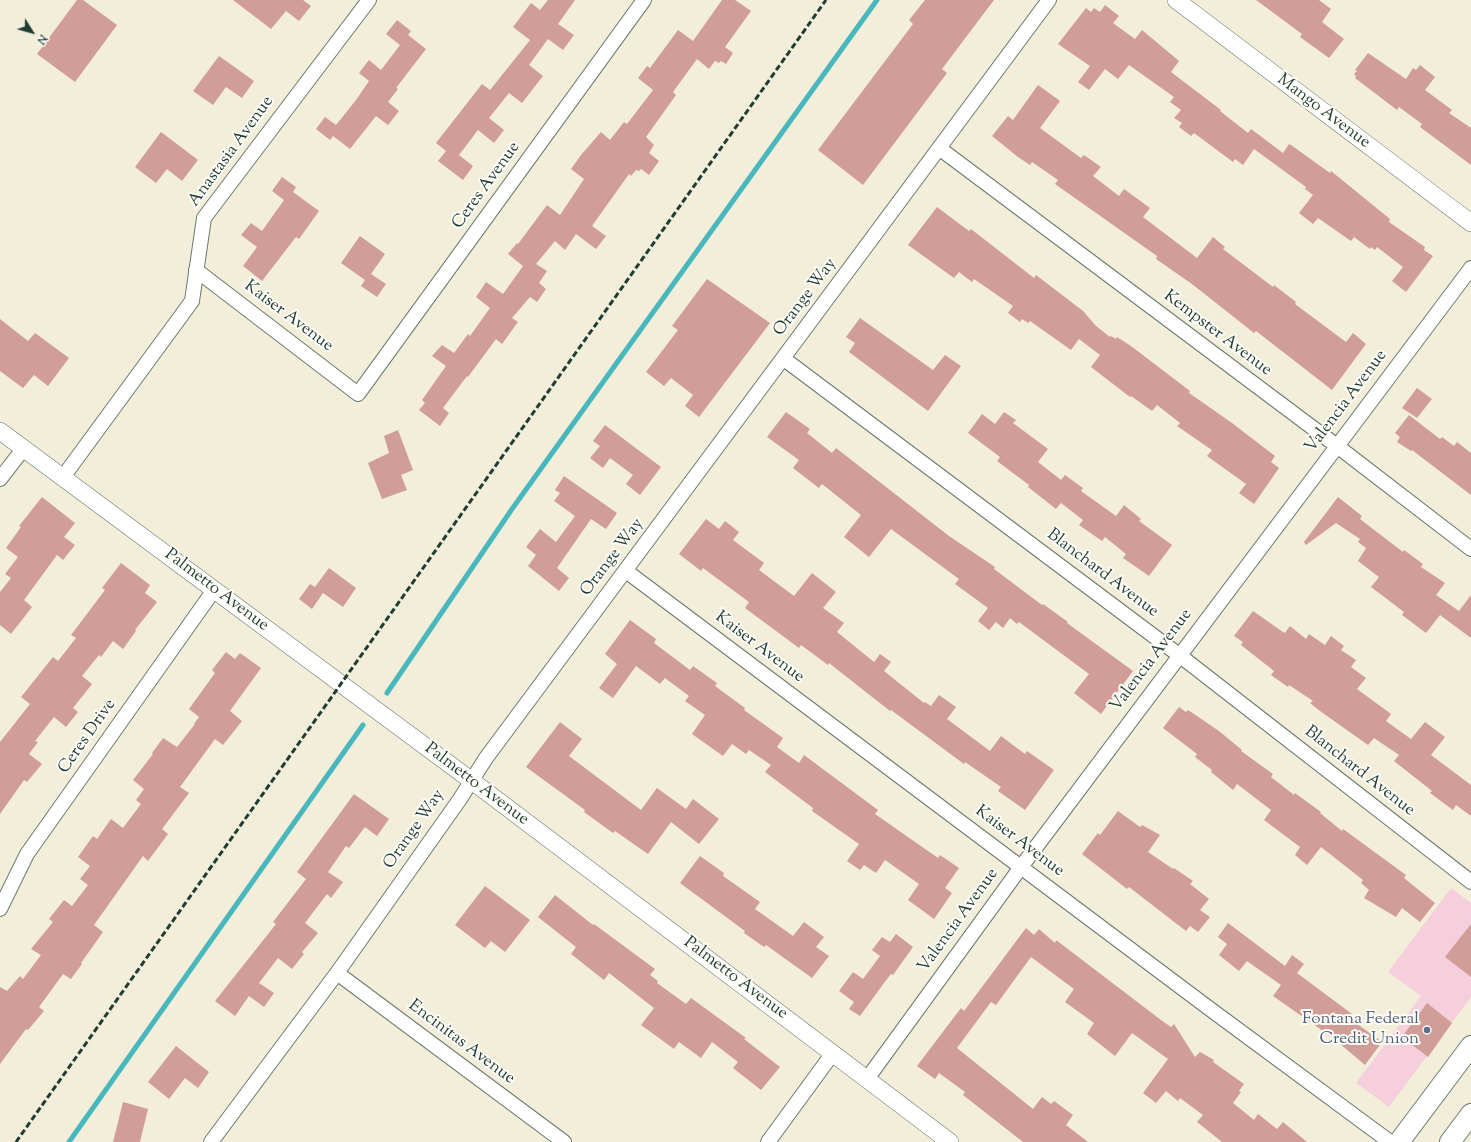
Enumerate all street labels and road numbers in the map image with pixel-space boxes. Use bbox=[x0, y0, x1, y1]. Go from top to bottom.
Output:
street label: Mango Avenue bbox=[1272, 70, 1374, 154]
street label: Anastasia Avenue bbox=[185, 93, 279, 211]
street label: Ceres Avenue bbox=[449, 139, 525, 233]
street label: Orange Way bbox=[770, 255, 842, 341]
street label: Kaiser Avenue bbox=[239, 277, 337, 357]
street label: Kempster Avenue bbox=[1159, 287, 1275, 381]
street label: Valencia Avenue bbox=[1302, 346, 1392, 458]
street label: Orange Way bbox=[577, 515, 649, 601]
street label: Blanchard Avenue bbox=[1042, 525, 1162, 623]
street label: Palmetto Avenue bbox=[160, 545, 272, 637]
street label: Valencia Avenue bbox=[1107, 605, 1197, 717]
street label: Kaiser Avenue bbox=[710, 608, 808, 688]
street label: Ceres Drive bbox=[55, 696, 121, 778]
street label: Blanchard Avenue bbox=[1300, 723, 1418, 821]
street label: Palmetto Avenue bbox=[420, 739, 532, 831]
street label: Orange Way bbox=[380, 786, 450, 874]
street label: Kaiser Avenue bbox=[970, 802, 1068, 882]
street label: Valencia Avenue bbox=[914, 865, 1004, 977]
street label: Palmetto Avenue bbox=[679, 933, 791, 1025]
street label: Encinitas Avenue bbox=[404, 996, 518, 1090]

